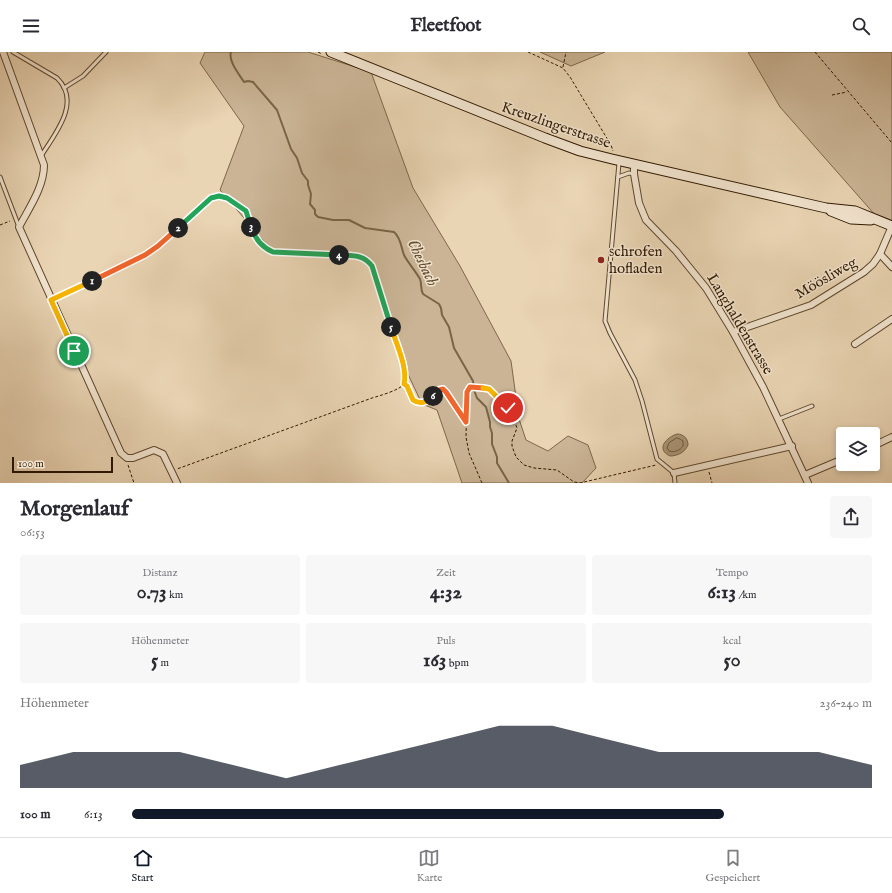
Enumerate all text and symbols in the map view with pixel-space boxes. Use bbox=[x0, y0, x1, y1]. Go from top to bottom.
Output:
icon: menu bbox=[20, 15, 42, 37]
text: Fleetfoot bbox=[411, 15, 481, 38]
icon: search bbox=[850, 15, 872, 37]
street label: Kreuzlingerstrasse bbox=[499, 97, 613, 153]
pin: 3 bbox=[241, 217, 261, 237]
pin: 2 bbox=[168, 218, 188, 238]
text: 3 bbox=[249, 220, 253, 234]
text: 2 bbox=[175, 221, 181, 235]
water label: Chesbach bbox=[402, 236, 442, 290]
place label: schrofen hofladen bbox=[609, 242, 663, 278]
pin: 4 bbox=[329, 245, 349, 265]
text: 4 bbox=[336, 248, 342, 262]
street label: Möösliweg bbox=[792, 252, 861, 303]
marker: schrofen hofladen bbox=[596, 255, 606, 265]
street label: Langhaldenstrasse bbox=[702, 270, 778, 378]
pin: 1 bbox=[82, 271, 102, 291]
text: 1 bbox=[90, 274, 94, 288]
pin: 5 bbox=[381, 317, 401, 337]
text: 5 bbox=[389, 320, 393, 334]
pin bbox=[57, 334, 91, 368]
icon: arrive bbox=[63, 340, 85, 362]
pin: 6 bbox=[423, 386, 443, 406]
text: 6 bbox=[431, 389, 435, 403]
pin bbox=[491, 391, 525, 425]
icon: check bbox=[497, 397, 519, 419]
map controls bbox=[836, 427, 880, 471]
button: layers bbox=[836, 427, 880, 471]
scale bar bbox=[12, 455, 113, 474]
text: 100 m bbox=[18, 457, 44, 471]
text: Morgenlauf bbox=[20, 495, 129, 523]
button: share bbox=[830, 496, 872, 538]
text: 06:53 bbox=[20, 524, 45, 541]
text: Distanz bbox=[142, 566, 178, 580]
text: Zeit bbox=[436, 566, 456, 580]
text: Tempo bbox=[716, 566, 748, 580]
text: 0.73 bbox=[137, 580, 167, 605]
text: 4:32 bbox=[430, 580, 462, 605]
text: 6:13 bbox=[707, 580, 736, 605]
text: km bbox=[167, 588, 183, 602]
text: /km bbox=[736, 588, 757, 602]
text: Höhenmeter bbox=[131, 634, 189, 648]
text: Puls bbox=[437, 634, 455, 648]
text: kcal bbox=[723, 634, 741, 648]
text: 5 bbox=[151, 648, 158, 673]
text: 163 bbox=[423, 648, 446, 673]
text: 50 bbox=[724, 648, 741, 673]
text: m bbox=[158, 656, 169, 670]
text: bpm bbox=[446, 656, 469, 670]
text: Höhenmeter bbox=[20, 695, 89, 712]
text: 236–240 m bbox=[819, 695, 872, 712]
text: 100 m bbox=[20, 806, 50, 823]
text: 6:13 bbox=[84, 806, 103, 823]
tab: Start bbox=[132, 847, 154, 885]
tab: Karte bbox=[417, 847, 442, 885]
tab: Gespeichert bbox=[705, 847, 760, 885]

